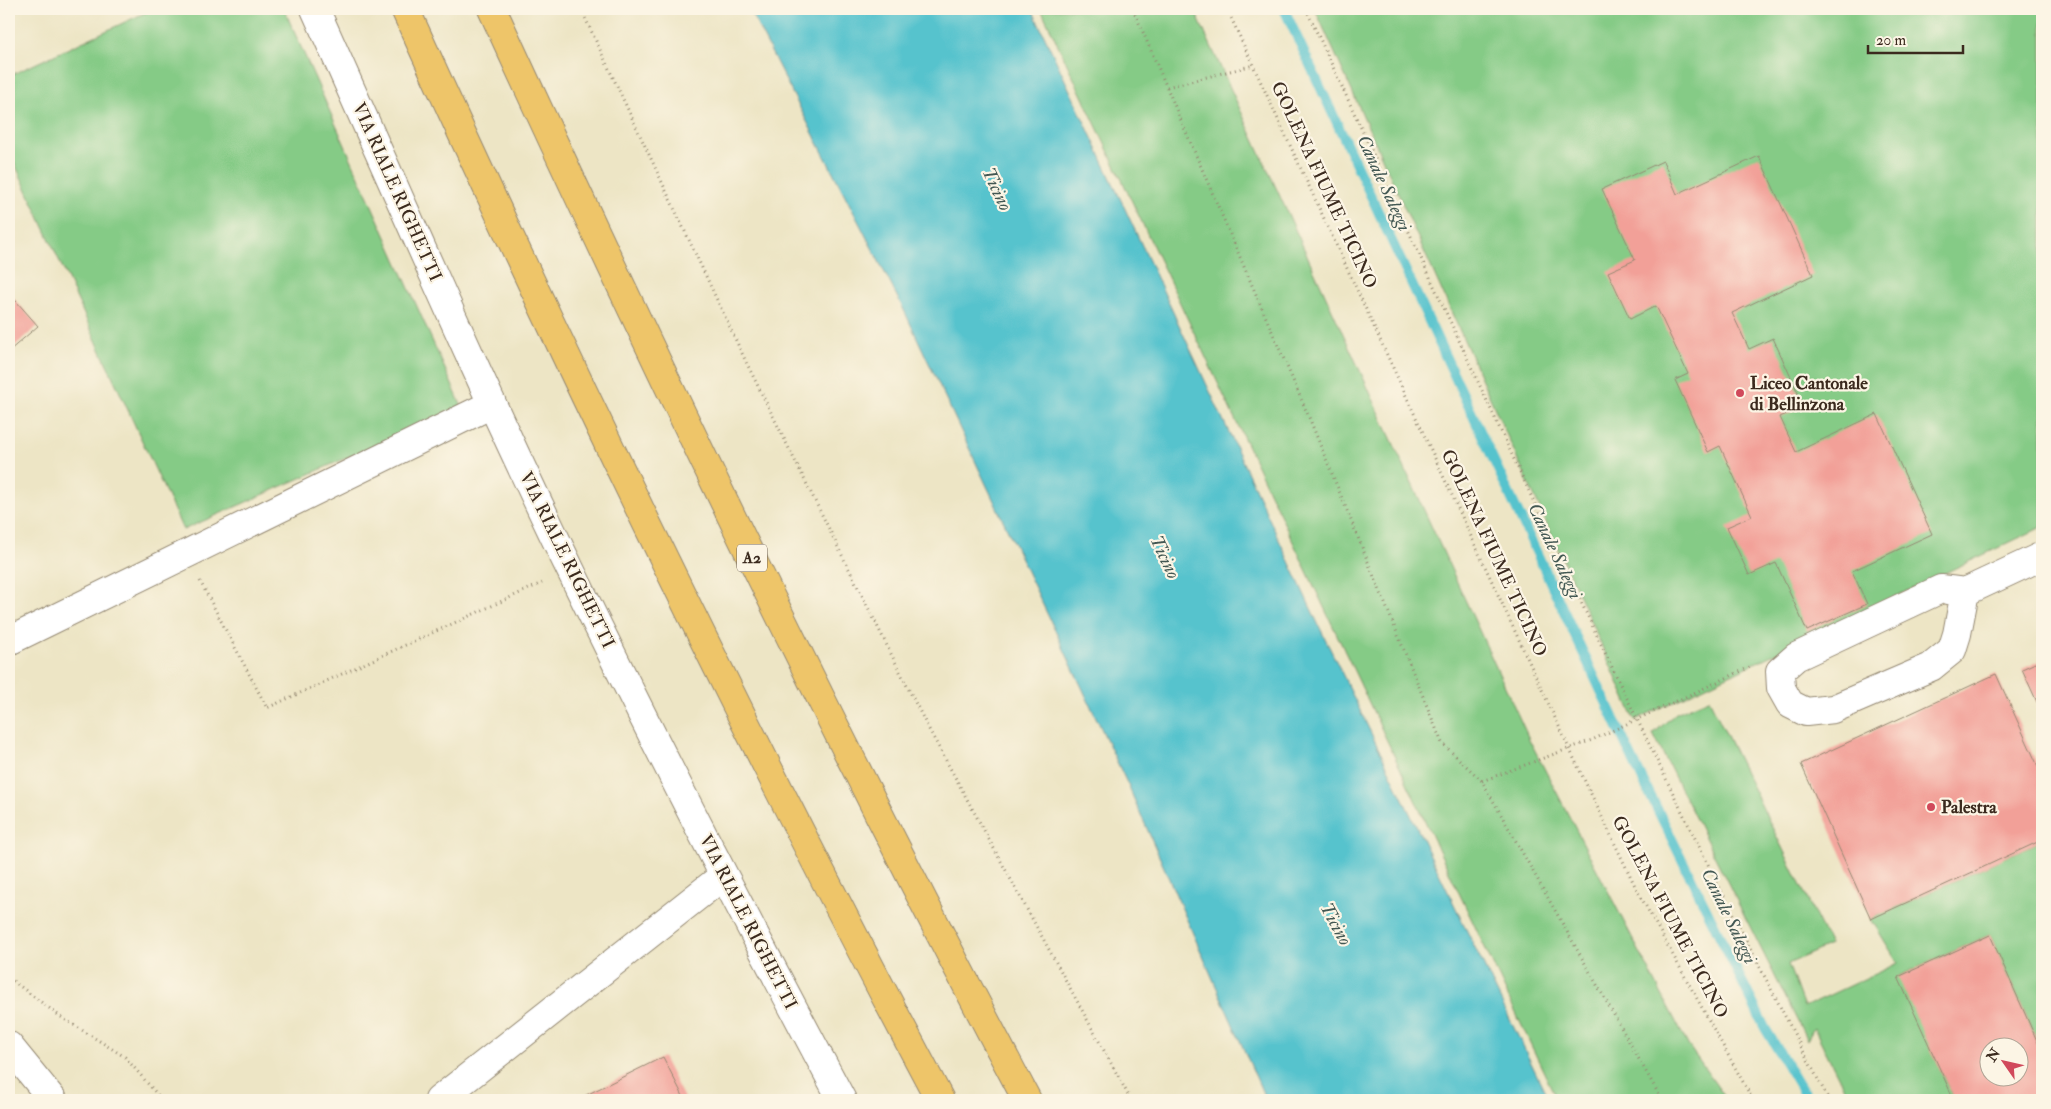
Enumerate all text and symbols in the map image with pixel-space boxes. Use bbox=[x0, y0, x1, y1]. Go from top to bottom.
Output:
scale bar bbox=[1868, 22, 1964, 54]
text: 20 m bbox=[1876, 31, 1906, 50]
street label: GOLENA FIUME TICINO bbox=[1266, 78, 1382, 292]
street label: VIA RIALE RIGHETTI bbox=[347, 99, 447, 285]
water label: Canale Saleggi bbox=[1351, 131, 1417, 235]
water label: Ticino bbox=[977, 163, 1018, 215]
place label: Liceo Cantonale di Bellinzona bbox=[1750, 372, 1868, 416]
marker: Liceo Cantonale di Bellinzona bbox=[1734, 387, 1746, 399]
street label: GOLENA FIUME TICINO bbox=[1436, 446, 1552, 660]
street label: VIA RIALE RIGHETTI bbox=[514, 468, 620, 652]
water label: Canale Saleggi bbox=[1522, 499, 1588, 603]
water label: Ticino bbox=[1145, 531, 1186, 583]
road number: A2 bbox=[737, 544, 767, 572]
place label: Palestra bbox=[1941, 796, 1997, 819]
marker: Palestra bbox=[1925, 801, 1937, 813]
street label: GOLENA FIUME TICINO bbox=[1607, 812, 1733, 1022]
street label: VIA RIALE RIGHETTI bbox=[694, 830, 802, 1014]
water label: Canale Saleggi bbox=[1696, 864, 1762, 968]
water label: Ticino bbox=[1315, 898, 1357, 950]
north arrow bbox=[1978, 1036, 2028, 1086]
text: N bbox=[1983, 1045, 2004, 1066]

